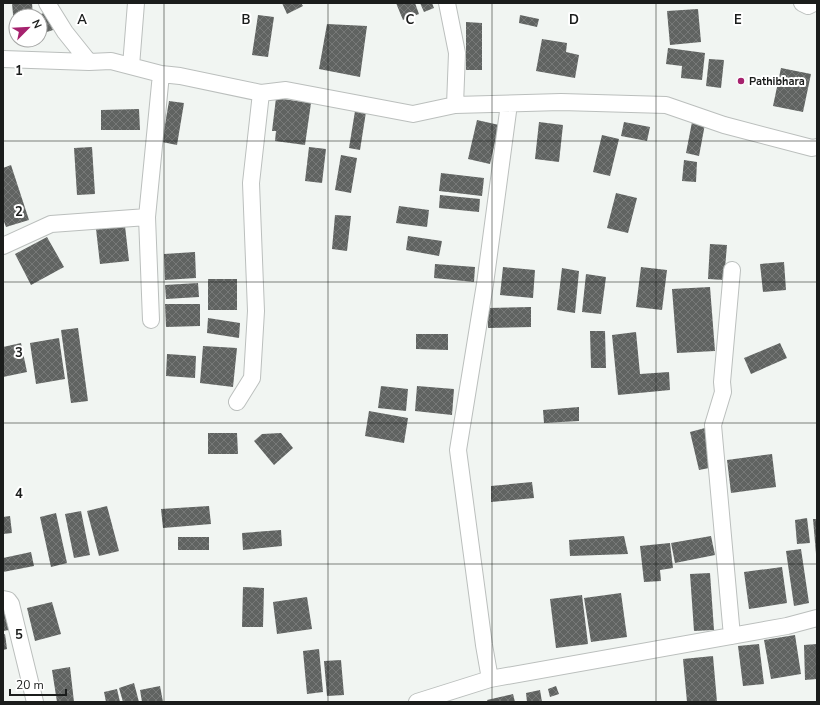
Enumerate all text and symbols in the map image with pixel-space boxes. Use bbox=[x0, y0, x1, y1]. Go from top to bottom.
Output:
north arrow bbox=[8, 8, 48, 48]
text: A bbox=[77, 11, 87, 29]
text: B bbox=[242, 11, 251, 29]
text: C bbox=[406, 11, 415, 29]
text: D bbox=[569, 11, 579, 29]
text: E bbox=[734, 11, 742, 29]
text: N bbox=[28, 17, 45, 31]
text: 1 bbox=[15, 62, 23, 80]
place label: Pathibhara bbox=[749, 74, 805, 89]
marker: Pathibhara bbox=[736, 76, 746, 86]
text: 2 bbox=[15, 203, 23, 221]
text: 3 bbox=[15, 344, 23, 362]
text: 4 bbox=[15, 485, 23, 503]
text: 5 bbox=[15, 626, 23, 644]
scale bar bbox=[10, 671, 66, 697]
text: 20 m bbox=[16, 677, 44, 693]

